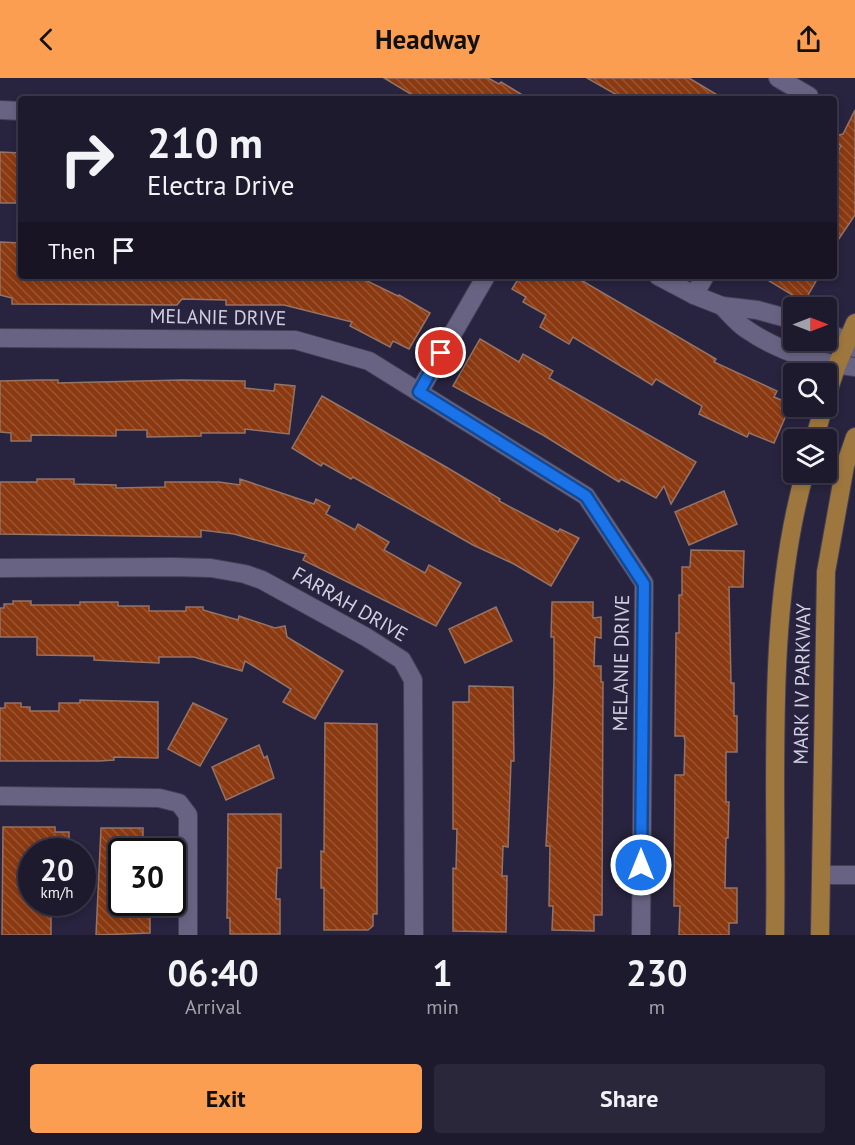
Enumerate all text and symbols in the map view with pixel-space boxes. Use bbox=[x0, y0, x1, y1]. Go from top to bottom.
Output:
text: Headway bbox=[375, 22, 480, 56]
icon: back bbox=[30, 23, 63, 56]
icon: share bbox=[792, 23, 825, 56]
text: 210 m bbox=[147, 115, 263, 170]
icon: right bbox=[48, 120, 126, 198]
text: Electra Drive bbox=[147, 168, 294, 202]
icon: arrive bbox=[107, 234, 140, 267]
text: Then bbox=[48, 237, 95, 265]
north arrow bbox=[783, 297, 837, 351]
map controls bbox=[783, 297, 837, 483]
street label: MELANIE DRIVE bbox=[149, 303, 287, 331]
pin bbox=[415, 327, 466, 378]
icon: arrive bbox=[424, 336, 457, 369]
button: search bbox=[783, 363, 837, 417]
button: layers bbox=[783, 429, 837, 483]
street label: FARRAH DRIVE bbox=[288, 561, 412, 647]
street label: MELANIE DRIVE bbox=[607, 594, 635, 732]
street label: MARK IV PARKWAY bbox=[788, 602, 816, 765]
position arrow bbox=[609, 833, 673, 897]
speed limit sign: 30 bbox=[108, 838, 186, 916]
text: 20 bbox=[40, 850, 74, 889]
text: km/h bbox=[41, 883, 73, 902]
text: 06:40 bbox=[167, 949, 259, 996]
text: 1 bbox=[432, 949, 453, 996]
text: 230 bbox=[626, 949, 688, 996]
text: Arrival bbox=[185, 994, 241, 1020]
text: min bbox=[426, 994, 459, 1020]
text: m bbox=[649, 994, 665, 1020]
button: Exit bbox=[30, 1064, 422, 1133]
button: Share bbox=[434, 1064, 825, 1133]

